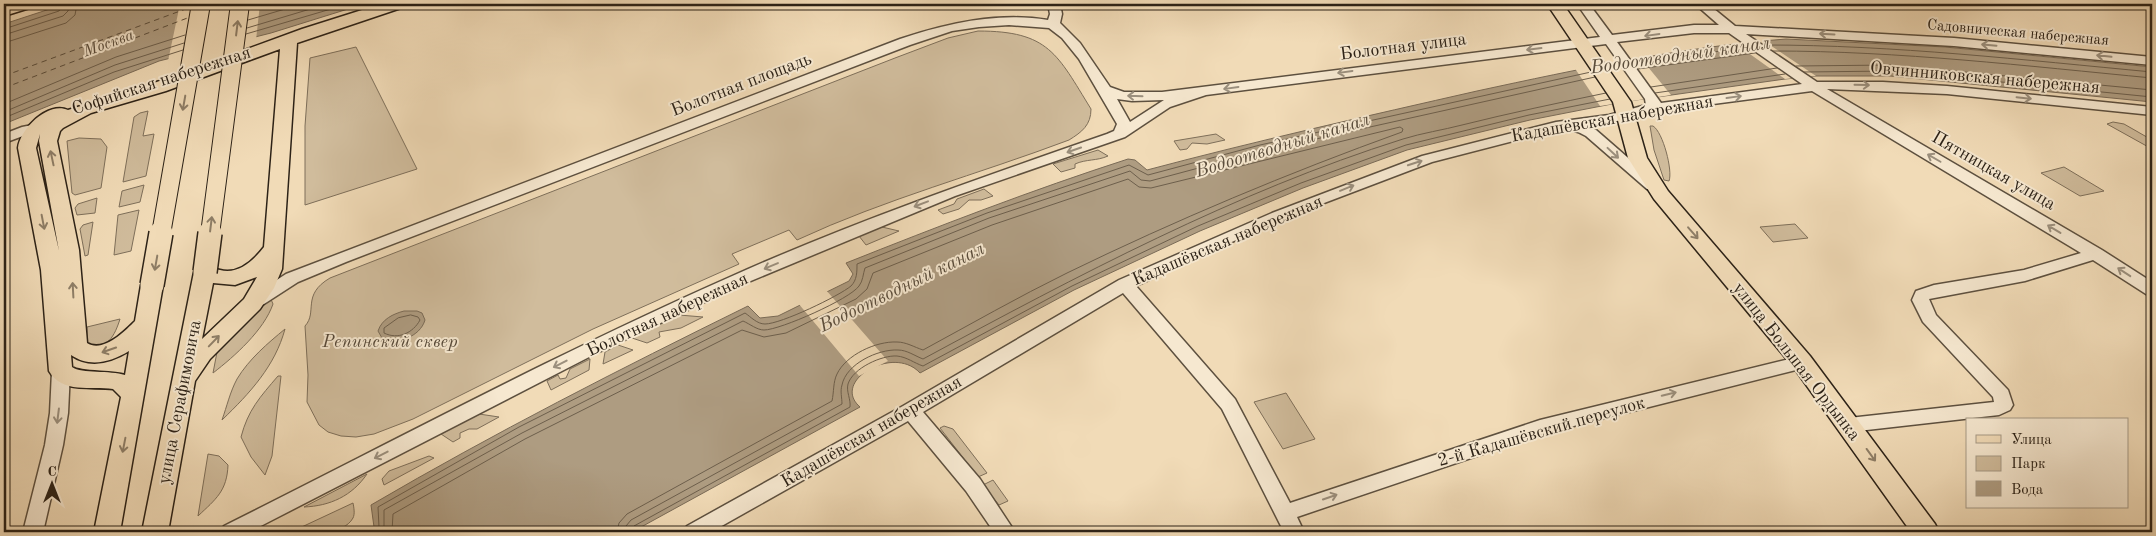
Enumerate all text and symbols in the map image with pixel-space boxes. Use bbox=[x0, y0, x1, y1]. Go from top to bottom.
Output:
street label: Садовническая набережная bbox=[1926, 18, 2110, 49]
one-way arrow bbox=[232, 20, 242, 36]
water label: Москва bbox=[80, 27, 137, 61]
street label: Болотная улица bbox=[1339, 30, 1468, 64]
one-way arrow bbox=[1644, 30, 1660, 40]
one-way arrow bbox=[1820, 30, 1836, 39]
water label: Водоотводный канал bbox=[1588, 34, 1772, 79]
one-way arrow bbox=[1982, 40, 1998, 50]
street label: Софийская набережная bbox=[70, 43, 253, 119]
one-way arrow bbox=[1526, 44, 1542, 54]
street label: Болотная площадь bbox=[669, 50, 814, 120]
one-way arrow bbox=[2096, 51, 2112, 61]
street label: Овчинниковская набережная bbox=[1869, 59, 2101, 97]
one-way arrow bbox=[1338, 67, 1354, 77]
one-way arrow bbox=[1854, 80, 1870, 90]
one-way arrow bbox=[1223, 83, 1239, 93]
one-way arrow bbox=[1127, 92, 1143, 101]
street label: Кадашёвская набережная bbox=[1510, 92, 1715, 146]
one-way arrow bbox=[1726, 92, 1742, 102]
one-way arrow bbox=[2016, 93, 2032, 103]
one-way arrow bbox=[178, 95, 188, 111]
water label: Водоотводный канал bbox=[1192, 111, 1373, 182]
street label: Пятницкая улица bbox=[1928, 128, 2059, 214]
one-way arrow bbox=[1066, 146, 1082, 156]
one-way arrow bbox=[1606, 147, 1619, 159]
one-way arrow bbox=[46, 151, 56, 167]
one-way arrow bbox=[1927, 153, 1942, 163]
one-way arrow bbox=[1406, 158, 1422, 167]
one-way arrow bbox=[1339, 183, 1354, 193]
street label: Кадашёвская набережная bbox=[1129, 193, 1325, 289]
one-way arrow bbox=[914, 200, 929, 209]
one-way arrow bbox=[38, 213, 48, 229]
one-way arrow bbox=[207, 216, 217, 232]
one-way arrow bbox=[2048, 223, 2062, 233]
one-way arrow bbox=[1687, 226, 1698, 239]
water label: Водоотводный канал bbox=[815, 240, 988, 337]
one-way arrow bbox=[150, 255, 160, 271]
one-way arrow bbox=[764, 261, 779, 271]
one-way arrow bbox=[2117, 267, 2131, 277]
street label: Болотная набережная bbox=[584, 270, 751, 360]
street label: улица Большая Ордынка bbox=[1729, 279, 1863, 444]
one-way arrow bbox=[68, 282, 78, 298]
street label: улица Серафимовича bbox=[155, 319, 206, 486]
park label: Репинский сквер bbox=[321, 333, 458, 351]
one-way arrow bbox=[208, 334, 220, 347]
one-way arrow bbox=[102, 346, 118, 355]
one-way arrow bbox=[553, 360, 568, 369]
street label: Кадашёвская набережная bbox=[778, 373, 965, 491]
one-way arrow bbox=[1661, 389, 1677, 398]
street label: 2-й Кадашёвский переулок bbox=[1436, 394, 1647, 470]
one-way arrow bbox=[53, 408, 63, 424]
legend bbox=[1966, 418, 2128, 508]
text: Улица bbox=[2011, 433, 2052, 448]
one-way arrow bbox=[118, 437, 128, 453]
one-way arrow bbox=[1865, 448, 1876, 461]
one-way arrow bbox=[373, 450, 388, 460]
text: Парк bbox=[2011, 457, 2046, 472]
north arrow bbox=[28, 458, 78, 508]
text: С bbox=[47, 465, 57, 479]
text: Вода bbox=[2011, 483, 2044, 498]
one-way arrow bbox=[1322, 492, 1338, 502]

